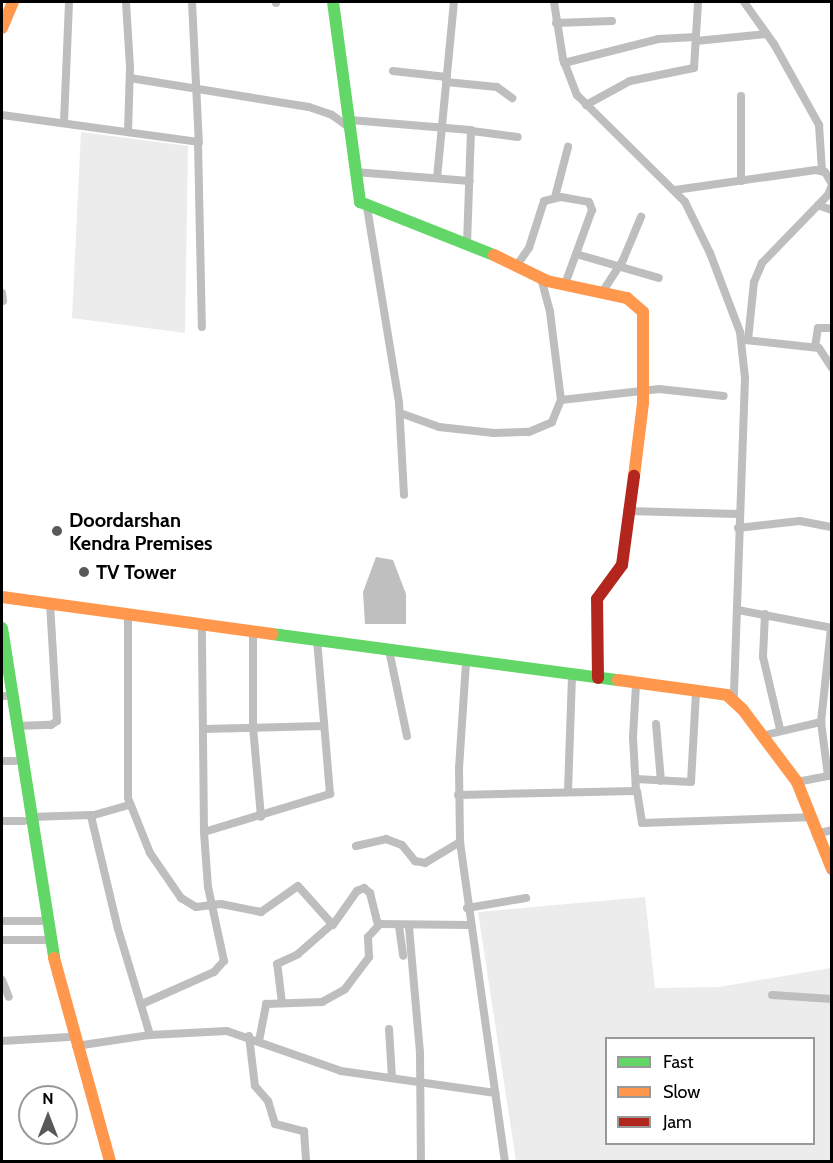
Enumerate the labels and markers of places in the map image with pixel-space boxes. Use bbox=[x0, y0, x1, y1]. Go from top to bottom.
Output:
place label: Doordarshan Kendra Premises bbox=[69, 508, 212, 555]
marker: Doordarshan Kendra Premises bbox=[50, 524, 64, 538]
place label: TV Tower bbox=[96, 560, 176, 584]
marker: TV Tower bbox=[77, 565, 91, 579]

